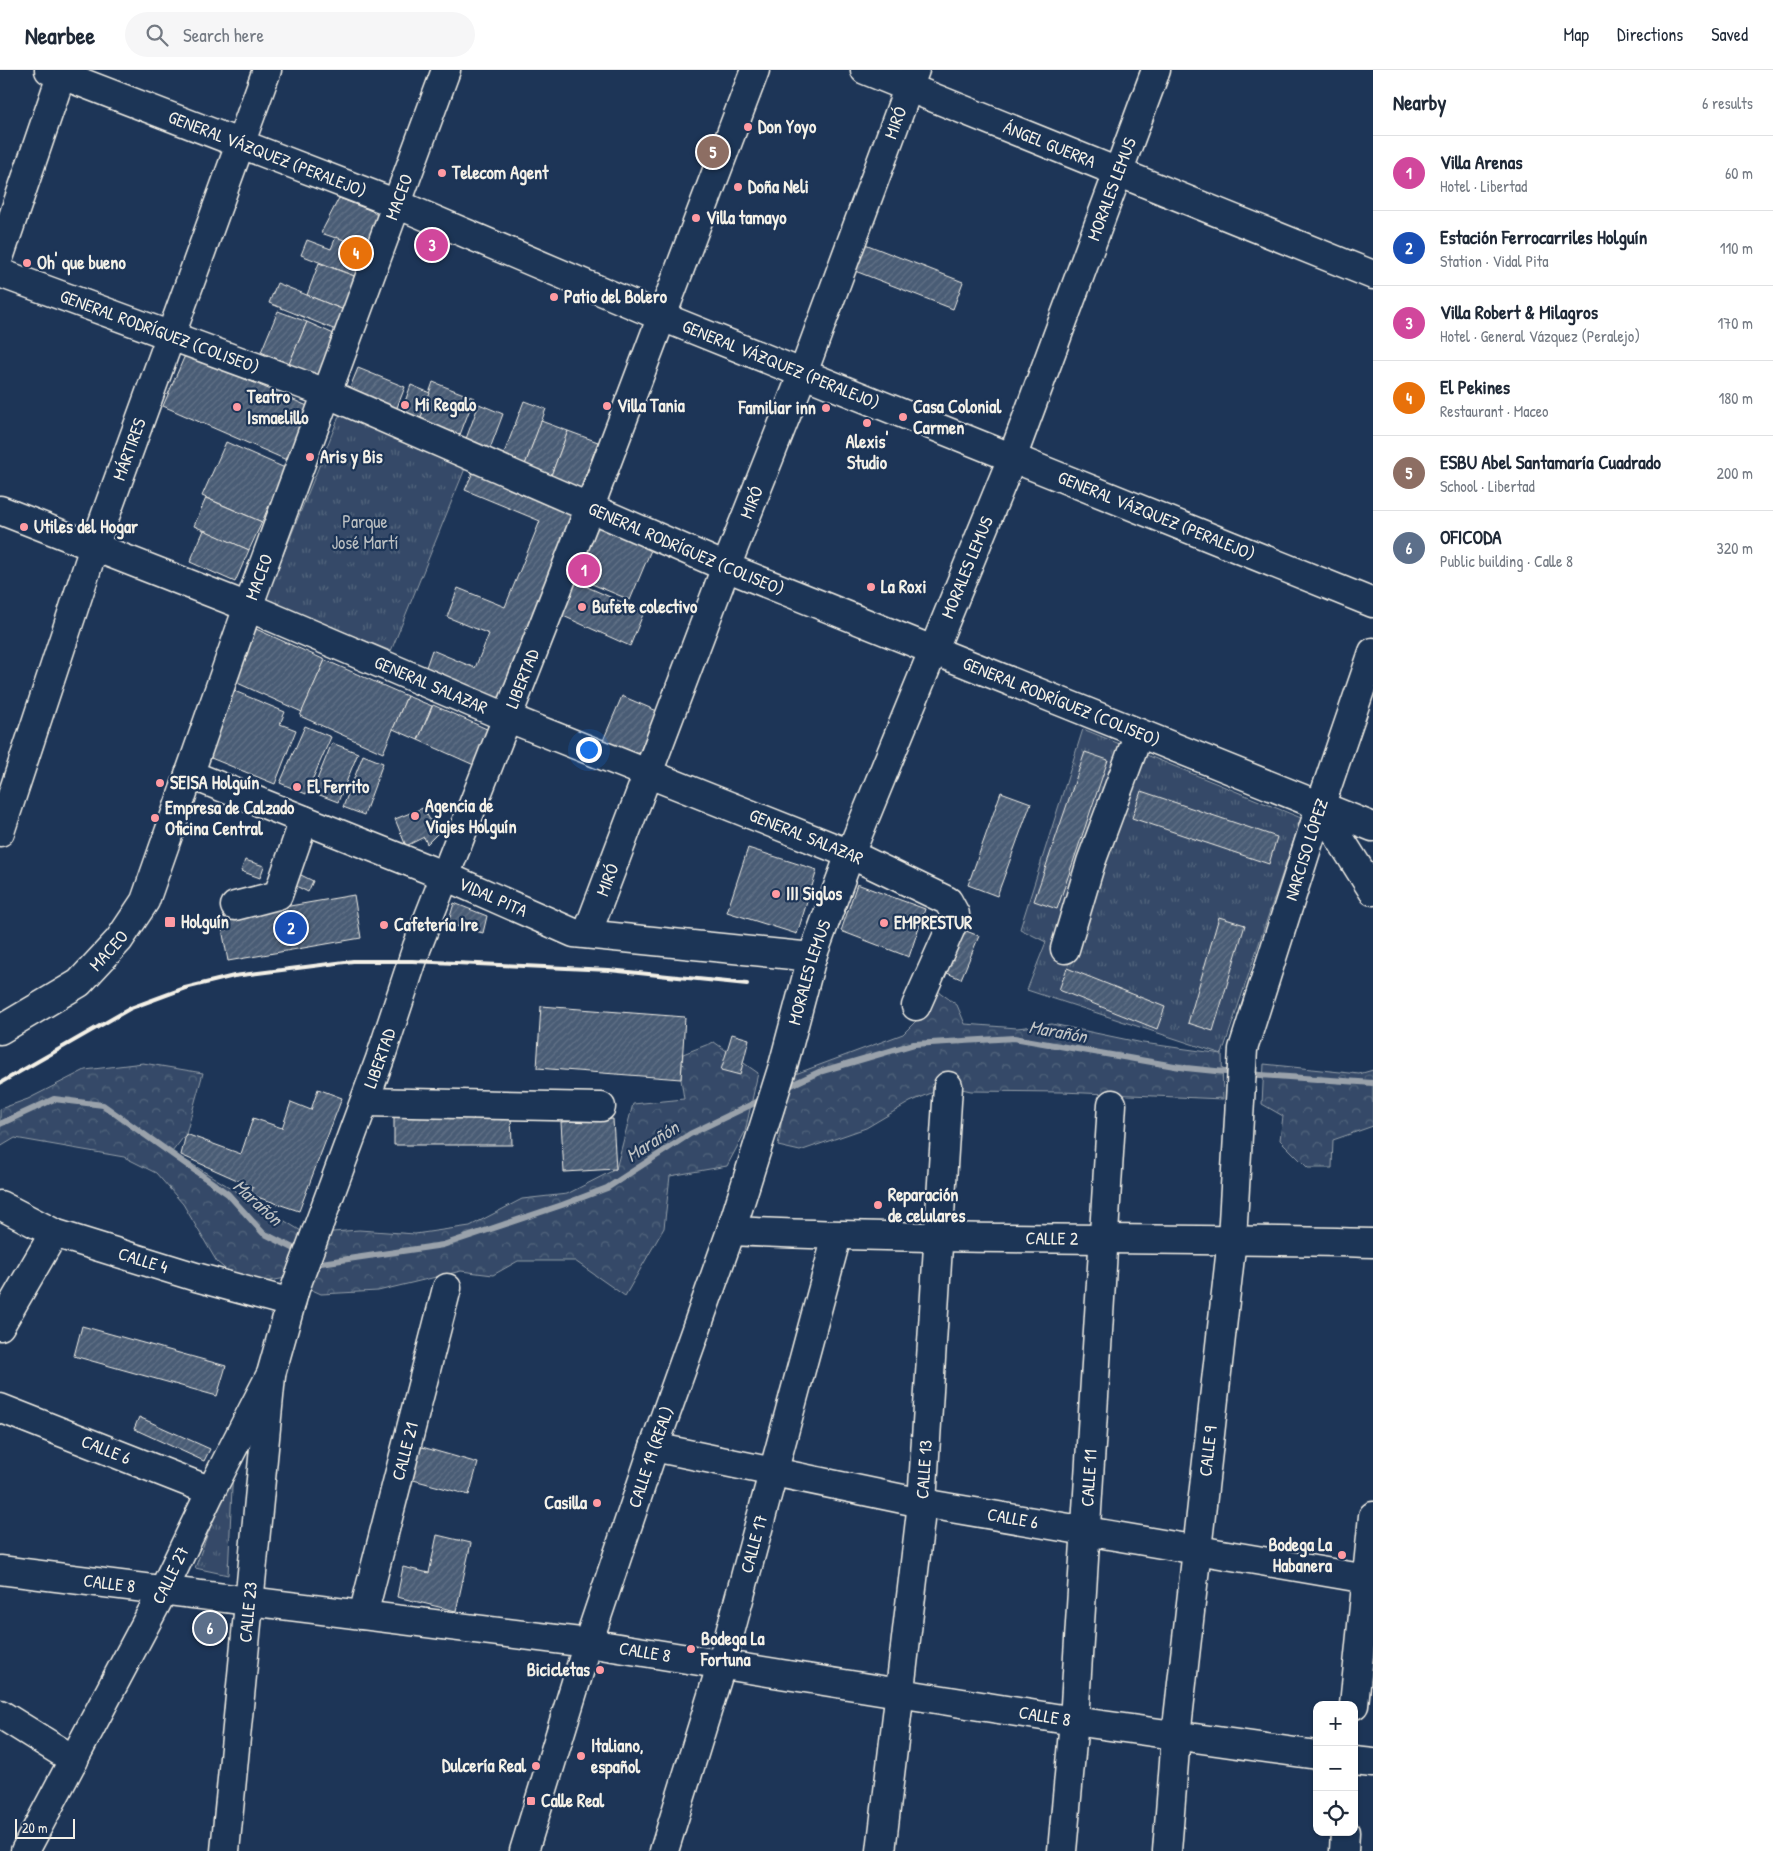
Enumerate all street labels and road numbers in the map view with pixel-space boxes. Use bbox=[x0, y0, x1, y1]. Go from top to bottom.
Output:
street label: MIRÓ bbox=[878, 103, 913, 142]
street label: GENERAL VÁZQUEZ (PERALEJO) bbox=[165, 104, 370, 203]
street label: ÁNGEL GUERRA bbox=[1000, 114, 1100, 174]
street label: MORALES LEMUS bbox=[1081, 134, 1142, 244]
street label: MACEO bbox=[379, 170, 419, 223]
street label: GENERAL RODRÍGUEZ (COLISEO) bbox=[57, 283, 263, 379]
street label: GENERAL VÁZQUEZ (PERALEJO) bbox=[679, 313, 883, 415]
street label: MÁRTIRES bbox=[106, 414, 152, 484]
street label: GENERAL VÁZQUEZ (PERALEJO) bbox=[1054, 464, 1259, 566]
street label: MIRÓ bbox=[733, 482, 769, 522]
street label: GENERAL RODRÍGUEZ (COLISEO) bbox=[585, 496, 788, 601]
street label: MORALES LEMUS bbox=[935, 512, 999, 622]
street label: MACEO bbox=[239, 550, 279, 603]
street label: LIBERTAD bbox=[499, 645, 545, 712]
street label: GENERAL SALAZAR bbox=[371, 649, 491, 720]
street label: GENERAL RODRÍGUEZ (COLISEO) bbox=[959, 650, 1164, 752]
street label: NARCISO LÓPEZ bbox=[1278, 795, 1334, 904]
street label: GENERAL SALAZAR bbox=[746, 802, 868, 871]
street label: MIRÓ bbox=[590, 860, 625, 900]
street label: VIDAL PITA bbox=[455, 871, 532, 923]
street label: MORALES LEMUS bbox=[782, 916, 837, 1027]
street label: MACEO bbox=[83, 925, 134, 976]
street label: LIBERTAD bbox=[357, 1024, 401, 1092]
street label: CALLE 2 bbox=[1025, 1225, 1079, 1251]
street label: CALLE 4 bbox=[115, 1241, 171, 1280]
street label: CALLE 19 (REAL) bbox=[621, 1403, 680, 1511]
street label: CALLE 21 bbox=[385, 1419, 424, 1483]
street label: CALLE 9 bbox=[1192, 1424, 1223, 1478]
street label: CALLE 6 bbox=[78, 1428, 135, 1470]
street label: CALLE 13 bbox=[909, 1439, 938, 1500]
street label: CALLE 11 bbox=[1074, 1449, 1103, 1507]
street label: CALLE 6 bbox=[986, 1501, 1040, 1535]
street label: CALLE 17 bbox=[734, 1512, 773, 1576]
street label: CALLE 27 bbox=[145, 1542, 195, 1608]
street label: CALLE 8 bbox=[82, 1567, 137, 1599]
street label: CALLE 23 bbox=[232, 1581, 263, 1643]
street label: CALLE 8 bbox=[617, 1635, 673, 1668]
street label: CALLE 8 bbox=[1017, 1699, 1073, 1732]

